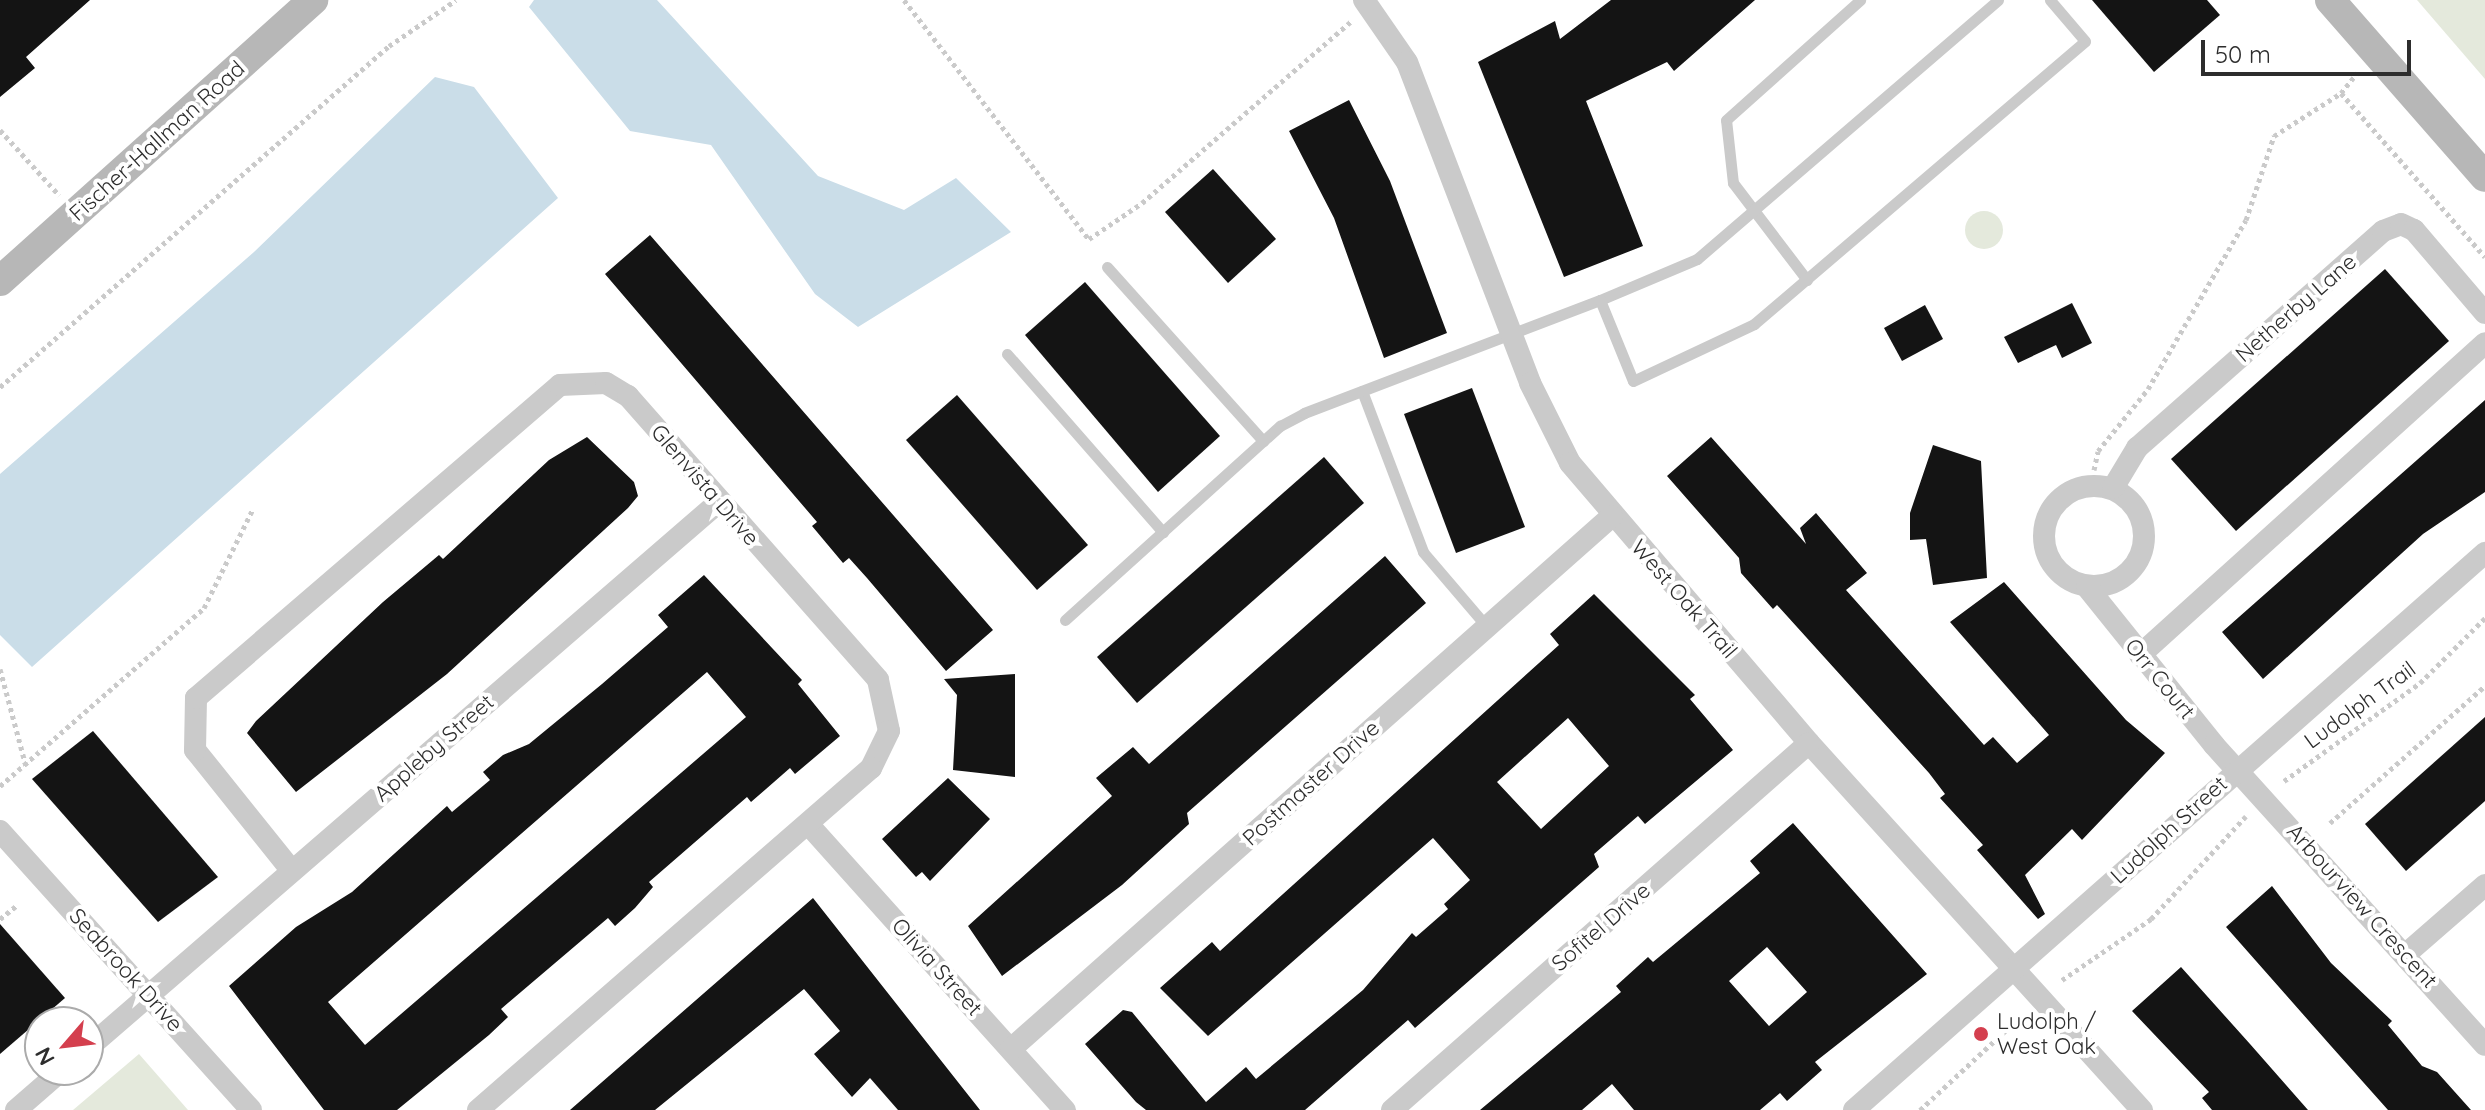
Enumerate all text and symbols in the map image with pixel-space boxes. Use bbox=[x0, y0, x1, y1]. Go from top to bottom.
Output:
scale bar bbox=[2205, 24, 2415, 74]
text: 50 m bbox=[2215, 39, 2271, 69]
street label: Fischer-Hallman Road bbox=[64, 55, 250, 227]
street label: Netherby Lane bbox=[2230, 248, 2362, 368]
street label: Glenvista Drive bbox=[645, 419, 765, 551]
street label: West Oak Trail bbox=[1625, 534, 1743, 664]
street label: Orr Court bbox=[2120, 633, 2200, 725]
street label: Ludolph Trail bbox=[2299, 656, 2421, 754]
street label: Appleby Street bbox=[369, 689, 499, 807]
street label: Postmaster Drive bbox=[1237, 715, 1385, 851]
street label: Ludolph Street bbox=[2105, 771, 2233, 889]
street label: Arbourview Crescent bbox=[2281, 818, 2443, 994]
street label: Sofitel Drive bbox=[1546, 877, 1656, 977]
street label: Seabrook Drive bbox=[64, 903, 188, 1037]
street label: Olivia Street bbox=[886, 913, 988, 1021]
north arrow bbox=[24, 1006, 104, 1086]
place label: Ludolph / West Oak bbox=[1997, 1008, 2096, 1060]
marker: Ludolph / West Oak bbox=[1972, 1025, 1990, 1043]
text: N bbox=[28, 1043, 61, 1070]

